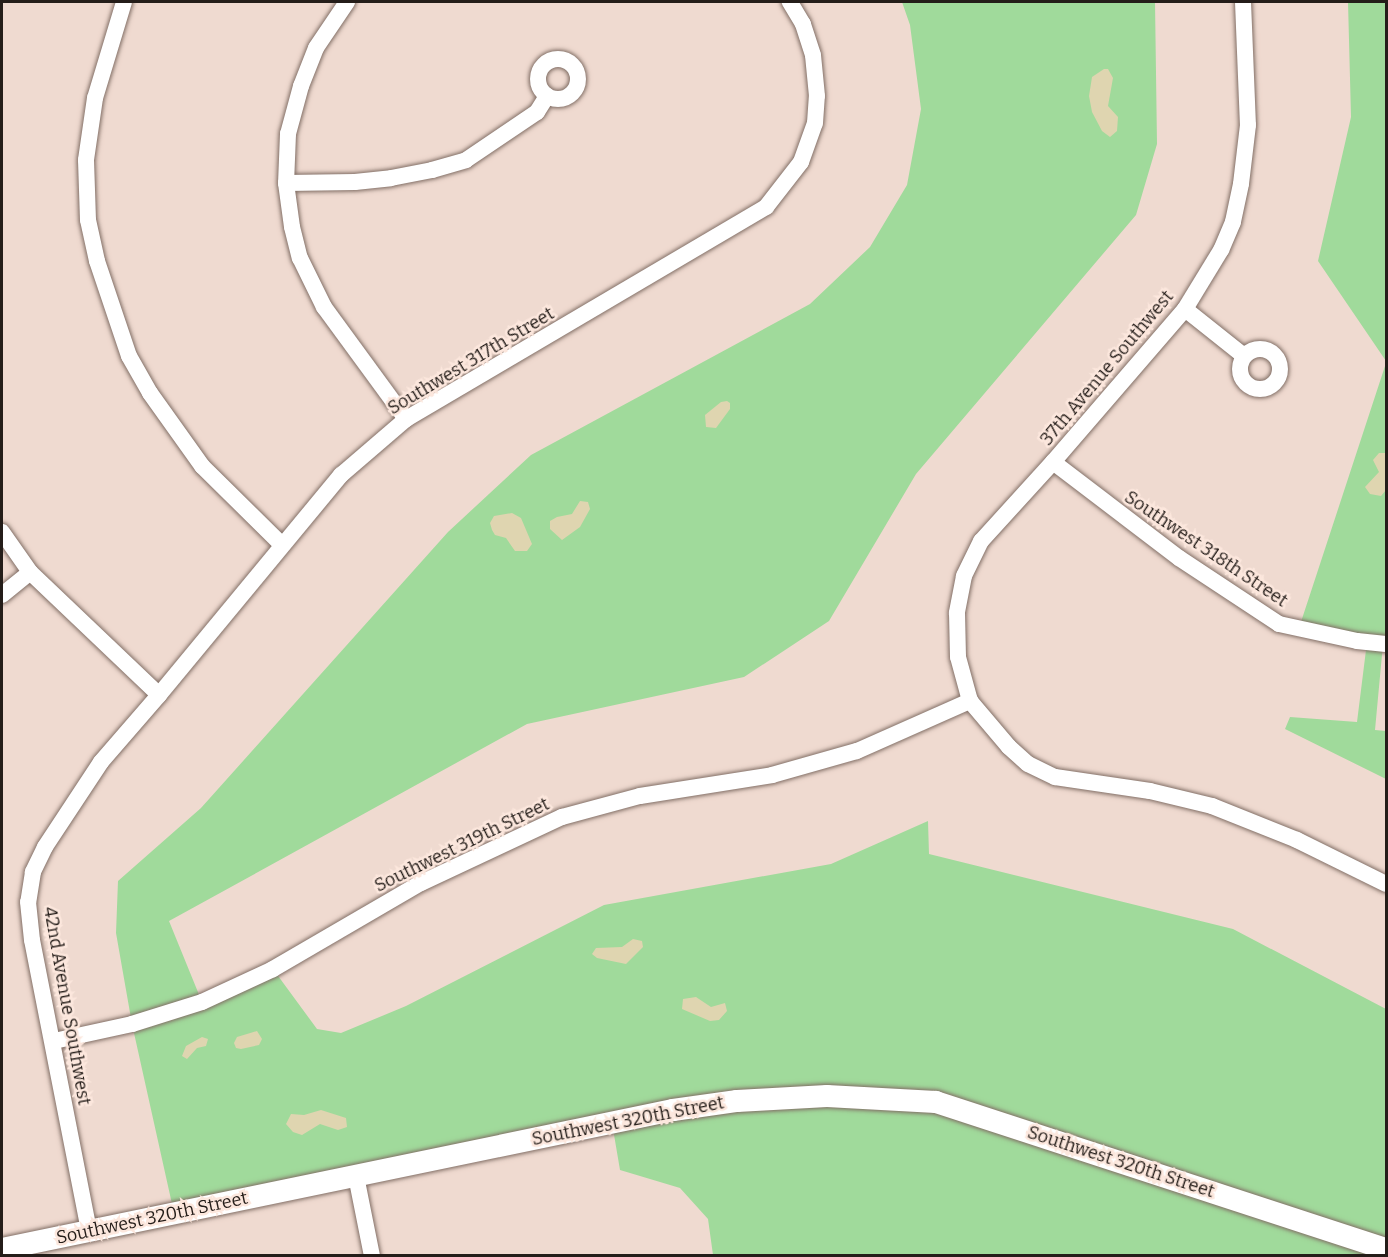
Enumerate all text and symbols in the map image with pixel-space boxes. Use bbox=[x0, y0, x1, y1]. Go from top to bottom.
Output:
street label: 37th Avenue Southwest bbox=[1036, 286, 1178, 450]
street label: Southwest 317th Street bbox=[384, 303, 558, 419]
street label: Southwest 318th Street bbox=[1120, 486, 1292, 612]
street label: Southwest 319th Street bbox=[371, 793, 553, 897]
street label: 42nd Avenue Southwest bbox=[39, 905, 95, 1107]
street label: Southwest 320th Street bbox=[530, 1092, 726, 1150]
street label: Southwest 320th Street bbox=[1025, 1122, 1217, 1202]
street label: Southwest 320th Street bbox=[54, 1187, 250, 1249]

